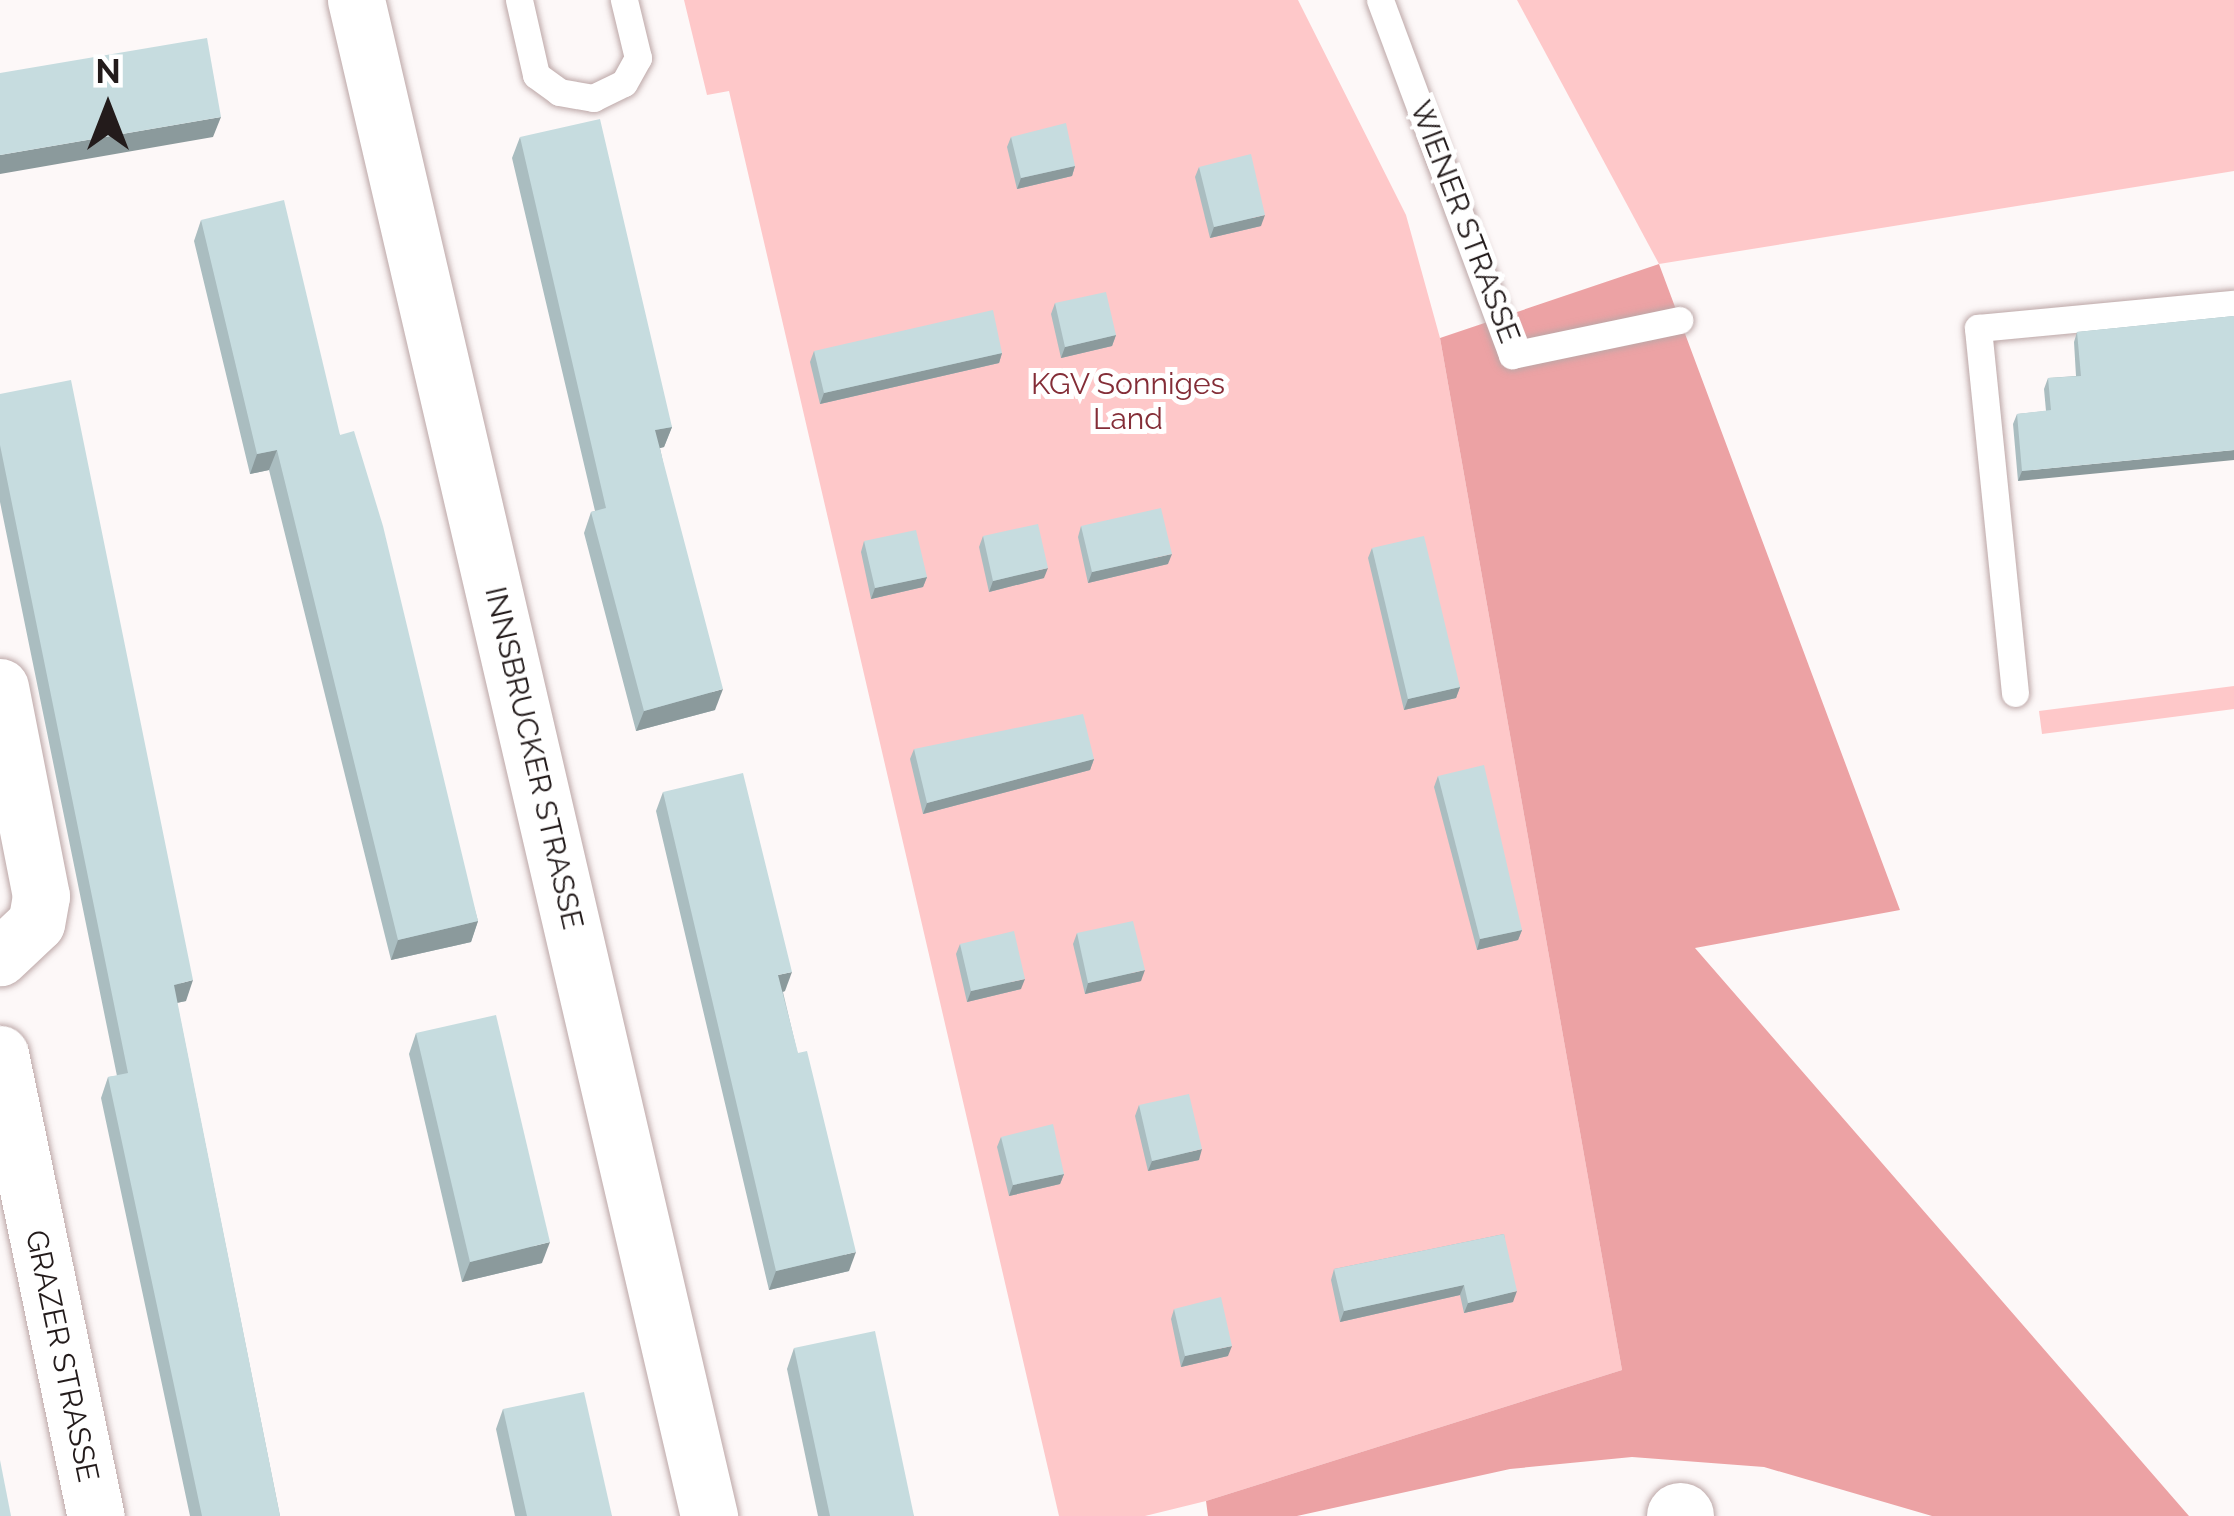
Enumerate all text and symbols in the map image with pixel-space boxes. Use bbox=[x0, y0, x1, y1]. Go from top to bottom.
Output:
north arrow bbox=[48, 48, 168, 168]
text: N bbox=[95, 52, 121, 91]
street label: WIENER STRASSE bbox=[1402, 96, 1528, 348]
park label: KGV Sonniges Land bbox=[1030, 366, 1226, 436]
street label: INNSBRUCKER STRASSE bbox=[477, 583, 591, 933]
street label: GRAZER STRASSE bbox=[18, 1227, 106, 1485]

